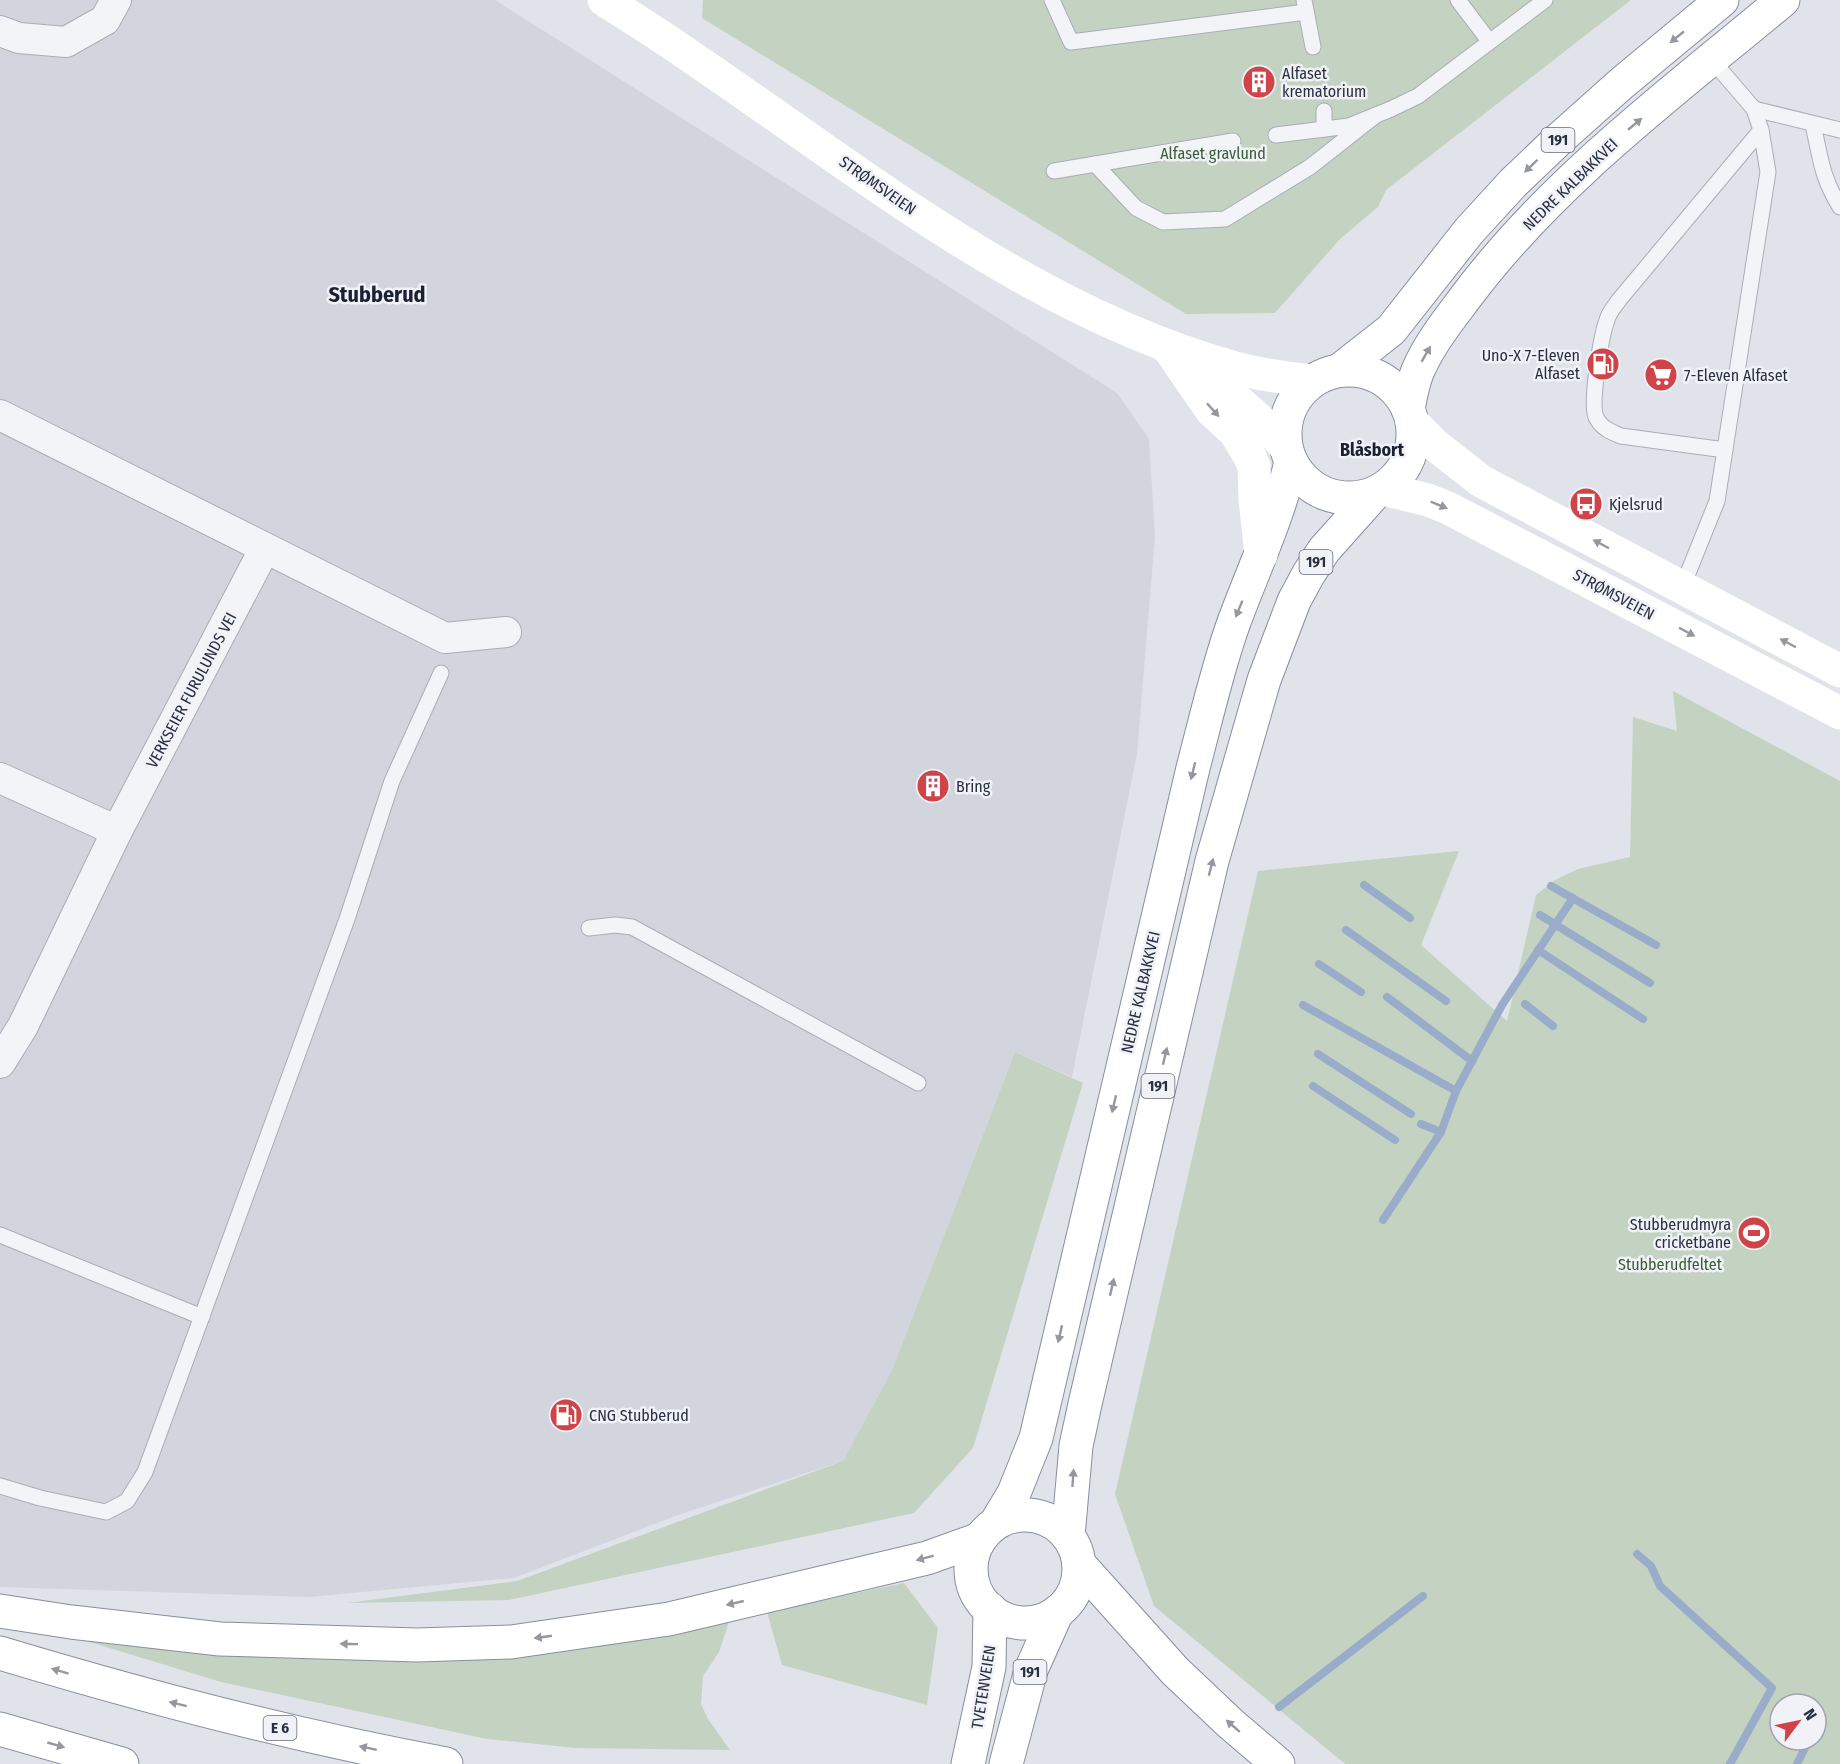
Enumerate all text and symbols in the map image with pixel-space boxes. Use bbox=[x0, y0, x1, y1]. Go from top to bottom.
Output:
one-way arrow bbox=[1669, 31, 1685, 44]
building icon: Alfaset krematorium bbox=[1241, 64, 1277, 100]
place label: Alfaset krematorium bbox=[1282, 64, 1366, 101]
one-way arrow bbox=[1627, 118, 1642, 131]
road number: 191 bbox=[1542, 128, 1574, 152]
street label: NEDRE KALBAKKVEI bbox=[1519, 134, 1622, 234]
park label: Alfaset gravlund bbox=[1160, 144, 1266, 163]
street label: STRØMSVEIEN bbox=[836, 152, 920, 219]
one-way arrow bbox=[1524, 159, 1538, 173]
district label: Stubberud bbox=[328, 281, 426, 308]
one-way arrow bbox=[1421, 346, 1432, 362]
place label: Uno-X 7-Eleven Alfaset bbox=[1482, 346, 1581, 383]
fuel station icon: Uno-X 7-Eleven Alfaset bbox=[1585, 346, 1621, 382]
supermarket icon: 7-Eleven Alfaset bbox=[1643, 357, 1679, 393]
place label: 7-Eleven Alfaset bbox=[1684, 366, 1789, 385]
one-way arrow bbox=[1206, 403, 1220, 418]
district label: Blåsbort bbox=[1340, 439, 1405, 461]
bus stop icon: Kjelsrud bbox=[1568, 486, 1604, 522]
place label: Kjelsrud bbox=[1609, 495, 1663, 514]
one-way arrow bbox=[1431, 500, 1449, 510]
one-way arrow bbox=[1592, 539, 1609, 549]
road number: 191 bbox=[1300, 550, 1332, 574]
street label: STRØMSVEIEN bbox=[1570, 565, 1658, 624]
one-way arrow bbox=[1234, 601, 1244, 619]
street label: VERKSEIER FURULUNDS VEI bbox=[142, 609, 241, 771]
one-way arrow bbox=[1679, 627, 1696, 637]
one-way arrow bbox=[1780, 638, 1797, 648]
one-way arrow bbox=[1187, 762, 1197, 780]
building icon: Bring bbox=[915, 768, 951, 804]
place label: Bring bbox=[956, 777, 991, 796]
one-way arrow bbox=[1207, 858, 1217, 876]
street label: NEDRE KALBAKKVEI bbox=[1117, 929, 1164, 1055]
one-way arrow bbox=[1161, 1047, 1171, 1066]
road number: 191 bbox=[1142, 1074, 1174, 1098]
one-way arrow bbox=[1108, 1094, 1118, 1113]
place label: Stubberudmyra cricketbane bbox=[1630, 1215, 1731, 1252]
sports icon: Stubberudmyra cricketbane bbox=[1736, 1215, 1772, 1251]
park label: Stubberudfeltet bbox=[1618, 1255, 1723, 1274]
one-way arrow bbox=[1107, 1278, 1117, 1296]
one-way arrow bbox=[1055, 1325, 1065, 1344]
fuel station icon: CNG Stubberud bbox=[548, 1397, 584, 1433]
place label: CNG Stubberud bbox=[589, 1406, 689, 1425]
one-way arrow bbox=[1068, 1468, 1078, 1487]
one-way arrow bbox=[915, 1554, 933, 1563]
one-way arrow bbox=[726, 1599, 744, 1609]
one-way arrow bbox=[534, 1633, 553, 1642]
one-way arrow bbox=[339, 1639, 358, 1649]
street label: TVETENVEIEN bbox=[967, 1644, 1000, 1730]
road number: 191 bbox=[1014, 1660, 1046, 1684]
one-way arrow bbox=[50, 1666, 68, 1675]
north arrow bbox=[1768, 1692, 1828, 1752]
one-way arrow bbox=[169, 1699, 187, 1708]
text: N bbox=[1800, 1705, 1821, 1723]
road number: E 6 bbox=[264, 1716, 296, 1740]
one-way arrow bbox=[1226, 1719, 1241, 1733]
one-way arrow bbox=[47, 1741, 65, 1750]
one-way arrow bbox=[358, 1742, 377, 1752]

